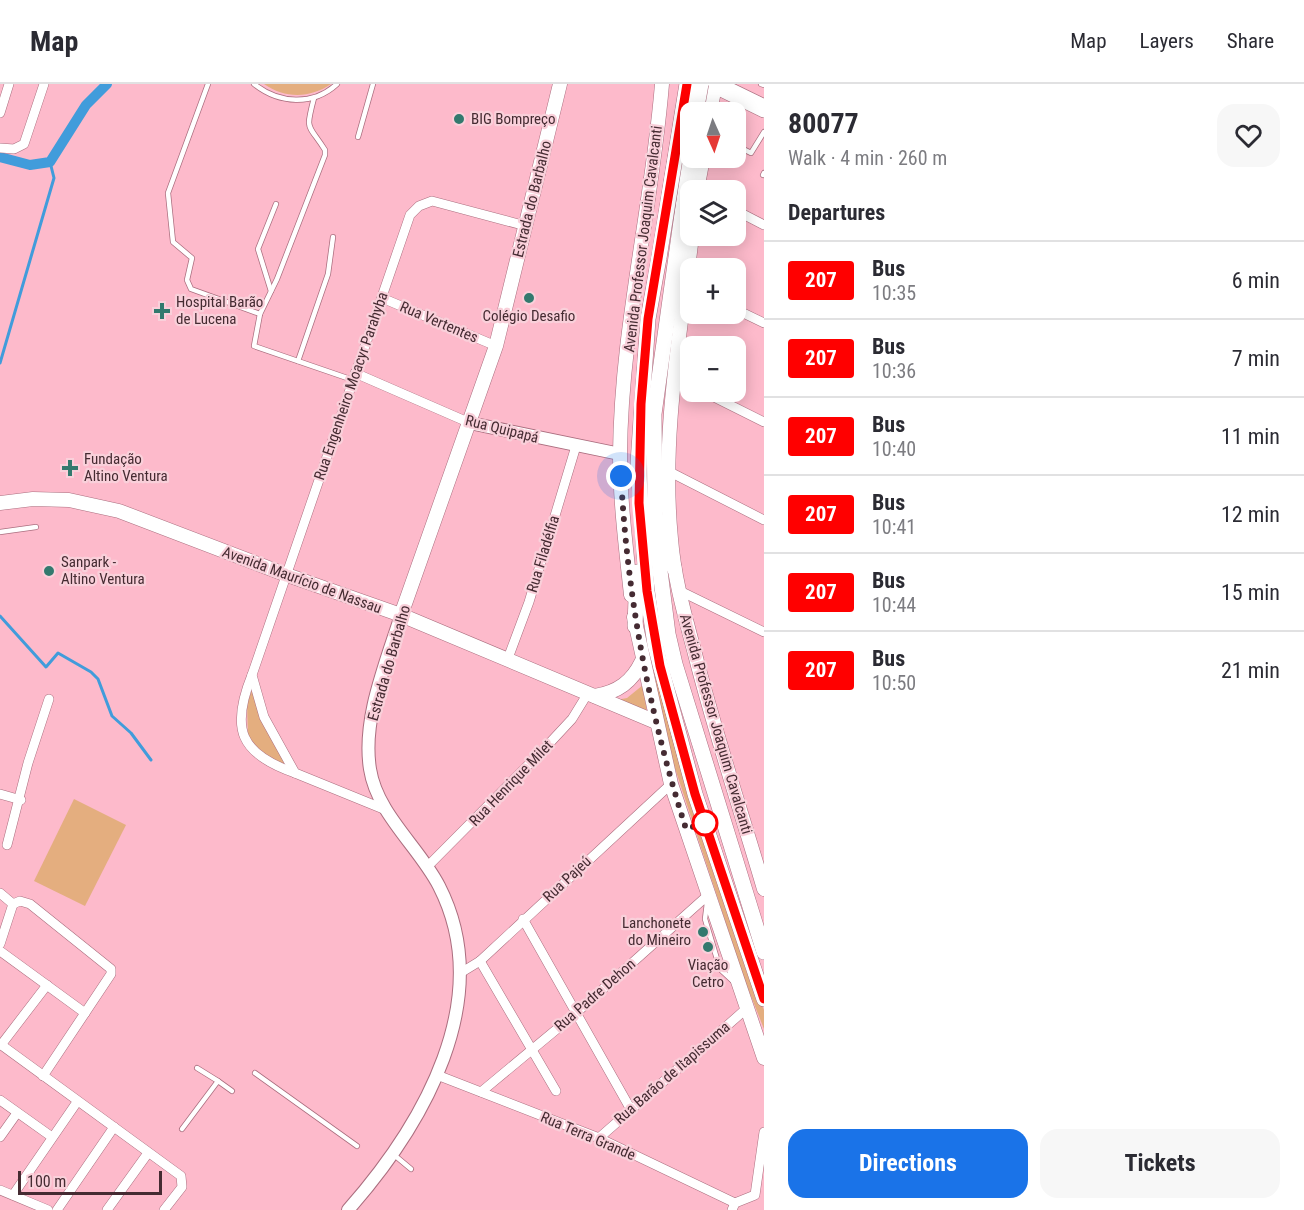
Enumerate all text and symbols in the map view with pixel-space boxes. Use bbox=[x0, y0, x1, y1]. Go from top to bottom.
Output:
text: Map bbox=[30, 25, 78, 58]
text: Map bbox=[1070, 29, 1107, 53]
text: Layers bbox=[1140, 29, 1194, 53]
text: Share bbox=[1227, 29, 1274, 53]
north arrow bbox=[680, 102, 746, 168]
map controls bbox=[680, 102, 746, 402]
button: heart bbox=[1217, 104, 1280, 167]
text: 80077 bbox=[788, 107, 859, 140]
place label: BIG Bompreço bbox=[471, 110, 556, 128]
marker: BIG Bompreço bbox=[452, 112, 466, 126]
street label: Avenida Professor Joaquim Cavalcanti bbox=[620, 125, 666, 353]
street label: Estrada do Barbalho bbox=[509, 139, 555, 259]
text: Walk · 4 min · 260 m bbox=[788, 146, 947, 170]
button: layers bbox=[680, 180, 746, 246]
text: Departures bbox=[788, 200, 885, 225]
text: Bus bbox=[872, 256, 905, 281]
button: + bbox=[680, 258, 746, 324]
text: 207 bbox=[805, 268, 837, 292]
text: 6 min bbox=[1232, 268, 1280, 293]
text: 10:35 bbox=[872, 281, 916, 305]
street label: Rua Engenheiro Moacyr Parahyba bbox=[310, 290, 392, 482]
marker: Colégio Desafio bbox=[522, 291, 536, 305]
place label: Hospital Barão de Lucena bbox=[176, 293, 263, 328]
street label: Rua Vertentes bbox=[397, 298, 481, 347]
marker: Hospital Barão de Lucena bbox=[153, 302, 171, 320]
place label: Colégio Desafio bbox=[483, 307, 575, 325]
text: Bus bbox=[872, 334, 905, 359]
button: − bbox=[680, 336, 746, 402]
text: 207 bbox=[805, 346, 837, 370]
text: 7 min bbox=[1232, 346, 1280, 371]
text: 10:36 bbox=[872, 359, 916, 383]
street label: Rua Quipapá bbox=[464, 411, 540, 447]
text: Bus bbox=[872, 412, 905, 437]
text: 207 bbox=[805, 424, 837, 448]
text: 11 min bbox=[1221, 424, 1280, 449]
text: 10:40 bbox=[872, 437, 916, 461]
place label: Fundação Altino Ventura bbox=[84, 450, 168, 485]
marker: Fundação Altino Ventura bbox=[61, 459, 79, 477]
your location bbox=[606, 461, 636, 491]
text: Bus bbox=[872, 490, 905, 515]
text: 207 bbox=[805, 502, 837, 526]
text: 12 min bbox=[1221, 502, 1280, 527]
street label: Rua Filadélfia bbox=[523, 513, 563, 595]
text: 10:41 bbox=[872, 515, 916, 539]
street label: Avenida Maurício de Nassau bbox=[220, 543, 384, 617]
place label: Sanpark - Altino Ventura bbox=[61, 553, 145, 588]
marker: Sanpark - Altino Ventura bbox=[42, 564, 56, 578]
text: Bus bbox=[872, 568, 905, 593]
text: 207 bbox=[805, 580, 837, 604]
text: 15 min bbox=[1221, 580, 1280, 605]
text: 10:44 bbox=[872, 593, 916, 617]
street label: Estrada do Barbalho bbox=[364, 603, 414, 723]
street label: Avenida Professor Joaquim Cavalcanti bbox=[676, 612, 756, 836]
text: Bus bbox=[872, 646, 905, 671]
text: 207 bbox=[805, 658, 837, 682]
text: 21 min bbox=[1221, 658, 1280, 683]
text: 10:50 bbox=[872, 671, 916, 695]
street label: Rua Henrique Milet bbox=[465, 736, 557, 830]
unlabelled marker bbox=[692, 810, 718, 836]
street label: Rua Pajeú bbox=[539, 852, 595, 906]
place label: Lanchonete do Mineiro bbox=[622, 914, 691, 949]
marker: Lanchonete do Mineiro bbox=[696, 925, 710, 939]
marker: Viação Cetro bbox=[701, 940, 715, 954]
street label: Rua Padre Dehon bbox=[551, 955, 639, 1035]
place label: Viação Cetro bbox=[688, 956, 728, 991]
street label: Rua Barão de Itapissuma bbox=[611, 1018, 733, 1128]
street label: Rua Terra Grande bbox=[538, 1108, 638, 1164]
button: Directions bbox=[788, 1129, 1028, 1198]
button: Tickets bbox=[1040, 1129, 1280, 1198]
scale bar bbox=[18, 1168, 162, 1196]
text: 100 m bbox=[27, 1172, 66, 1191]

